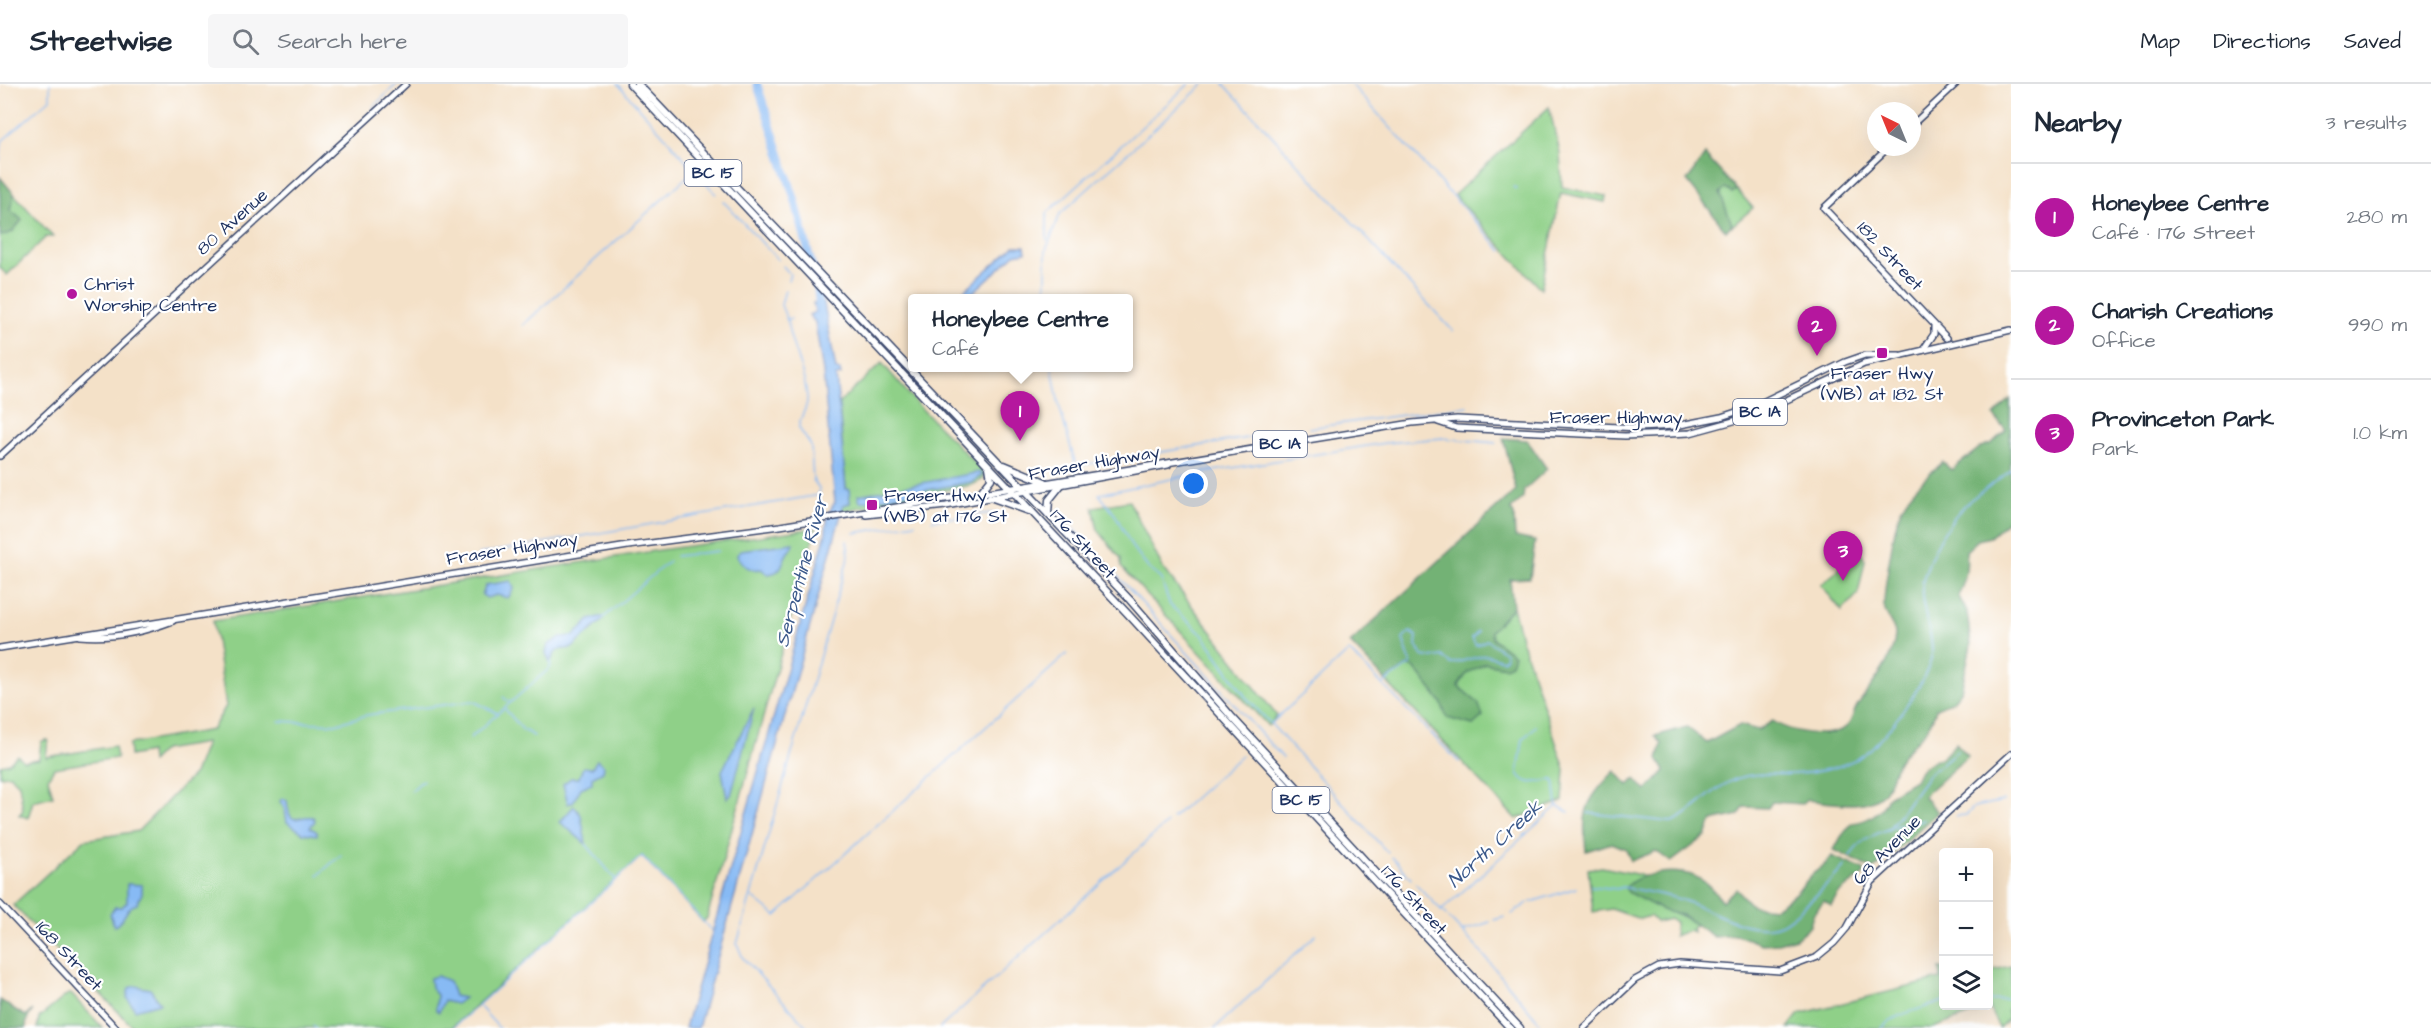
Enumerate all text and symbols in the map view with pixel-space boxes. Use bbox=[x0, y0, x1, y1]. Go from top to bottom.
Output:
search box bbox=[208, 14, 628, 68]
text: Streetwise bbox=[30, 22, 172, 61]
icon: search bbox=[229, 25, 262, 58]
text: Search here bbox=[277, 26, 407, 57]
text: Map bbox=[2140, 27, 2180, 56]
text: Directions bbox=[2213, 27, 2311, 56]
text: Saved bbox=[2344, 27, 2401, 56]
north arrow bbox=[1867, 102, 1921, 156]
text: Nearby bbox=[2035, 105, 2122, 141]
text: 3 results bbox=[2325, 109, 2407, 137]
road number: BC 15 bbox=[684, 160, 742, 186]
street label: 80 Avenue bbox=[191, 183, 274, 261]
text: Honeybee Centre bbox=[2092, 188, 2269, 219]
text: 1 bbox=[2053, 203, 2056, 231]
text: 280 m bbox=[2346, 203, 2407, 231]
street label: 182 Street bbox=[1851, 216, 1929, 297]
text: Café · 176 Street bbox=[2092, 219, 2255, 247]
place label: Christ Worship Centre bbox=[84, 272, 218, 318]
marker: Christ Worship Centre bbox=[65, 287, 79, 301]
popup bbox=[908, 294, 1133, 372]
text: Charish Creations bbox=[2092, 296, 2273, 327]
text: Honeybee Centre bbox=[932, 304, 1109, 335]
pin: 2 bbox=[1798, 306, 1836, 356]
text: 2 bbox=[2049, 311, 2060, 339]
text: 990 m bbox=[2348, 311, 2407, 339]
text: Office bbox=[2092, 327, 2156, 355]
text: Café bbox=[932, 335, 979, 363]
marker: Fraser Hwy (WB) at 182 St bbox=[1875, 346, 1889, 360]
place label: Fraser Hwy (WB) at 182 St bbox=[1821, 361, 1944, 407]
pin: 1 bbox=[1000, 392, 1040, 441]
road number: BC 1A bbox=[1733, 399, 1787, 425]
text: Provinceton Park bbox=[2092, 404, 2274, 435]
street label: Fraser Highway bbox=[1550, 405, 1683, 431]
text: 3 bbox=[2049, 419, 2060, 447]
text: 1.0 km bbox=[2353, 419, 2407, 447]
road number: BC 1A bbox=[1253, 431, 1307, 457]
text: Park bbox=[2092, 435, 2138, 463]
street label: Fraser Highway bbox=[1026, 439, 1162, 488]
your location bbox=[1179, 469, 1208, 498]
place label: Fraser Hwy (WB) at 176 St bbox=[884, 483, 1008, 529]
water label: Serpentine River bbox=[768, 490, 836, 650]
marker: Fraser Hwy (WB) at 176 St bbox=[865, 498, 879, 512]
street label: 176 Street bbox=[1044, 504, 1122, 585]
street label: Fraser Highway bbox=[444, 526, 580, 573]
pin: 3 bbox=[1824, 532, 1862, 581]
road number: BC 15 bbox=[1272, 787, 1330, 813]
water label: North Creek bbox=[1441, 793, 1549, 895]
street label: 68 Avenue bbox=[1847, 809, 1927, 891]
map controls bbox=[1939, 848, 1993, 1010]
button: + bbox=[1939, 848, 1993, 902]
street label: 176 Street bbox=[1375, 860, 1453, 941]
button: − bbox=[1939, 902, 1993, 956]
street label: 168 Street bbox=[30, 915, 109, 997]
button: layers bbox=[1939, 956, 1993, 1010]

